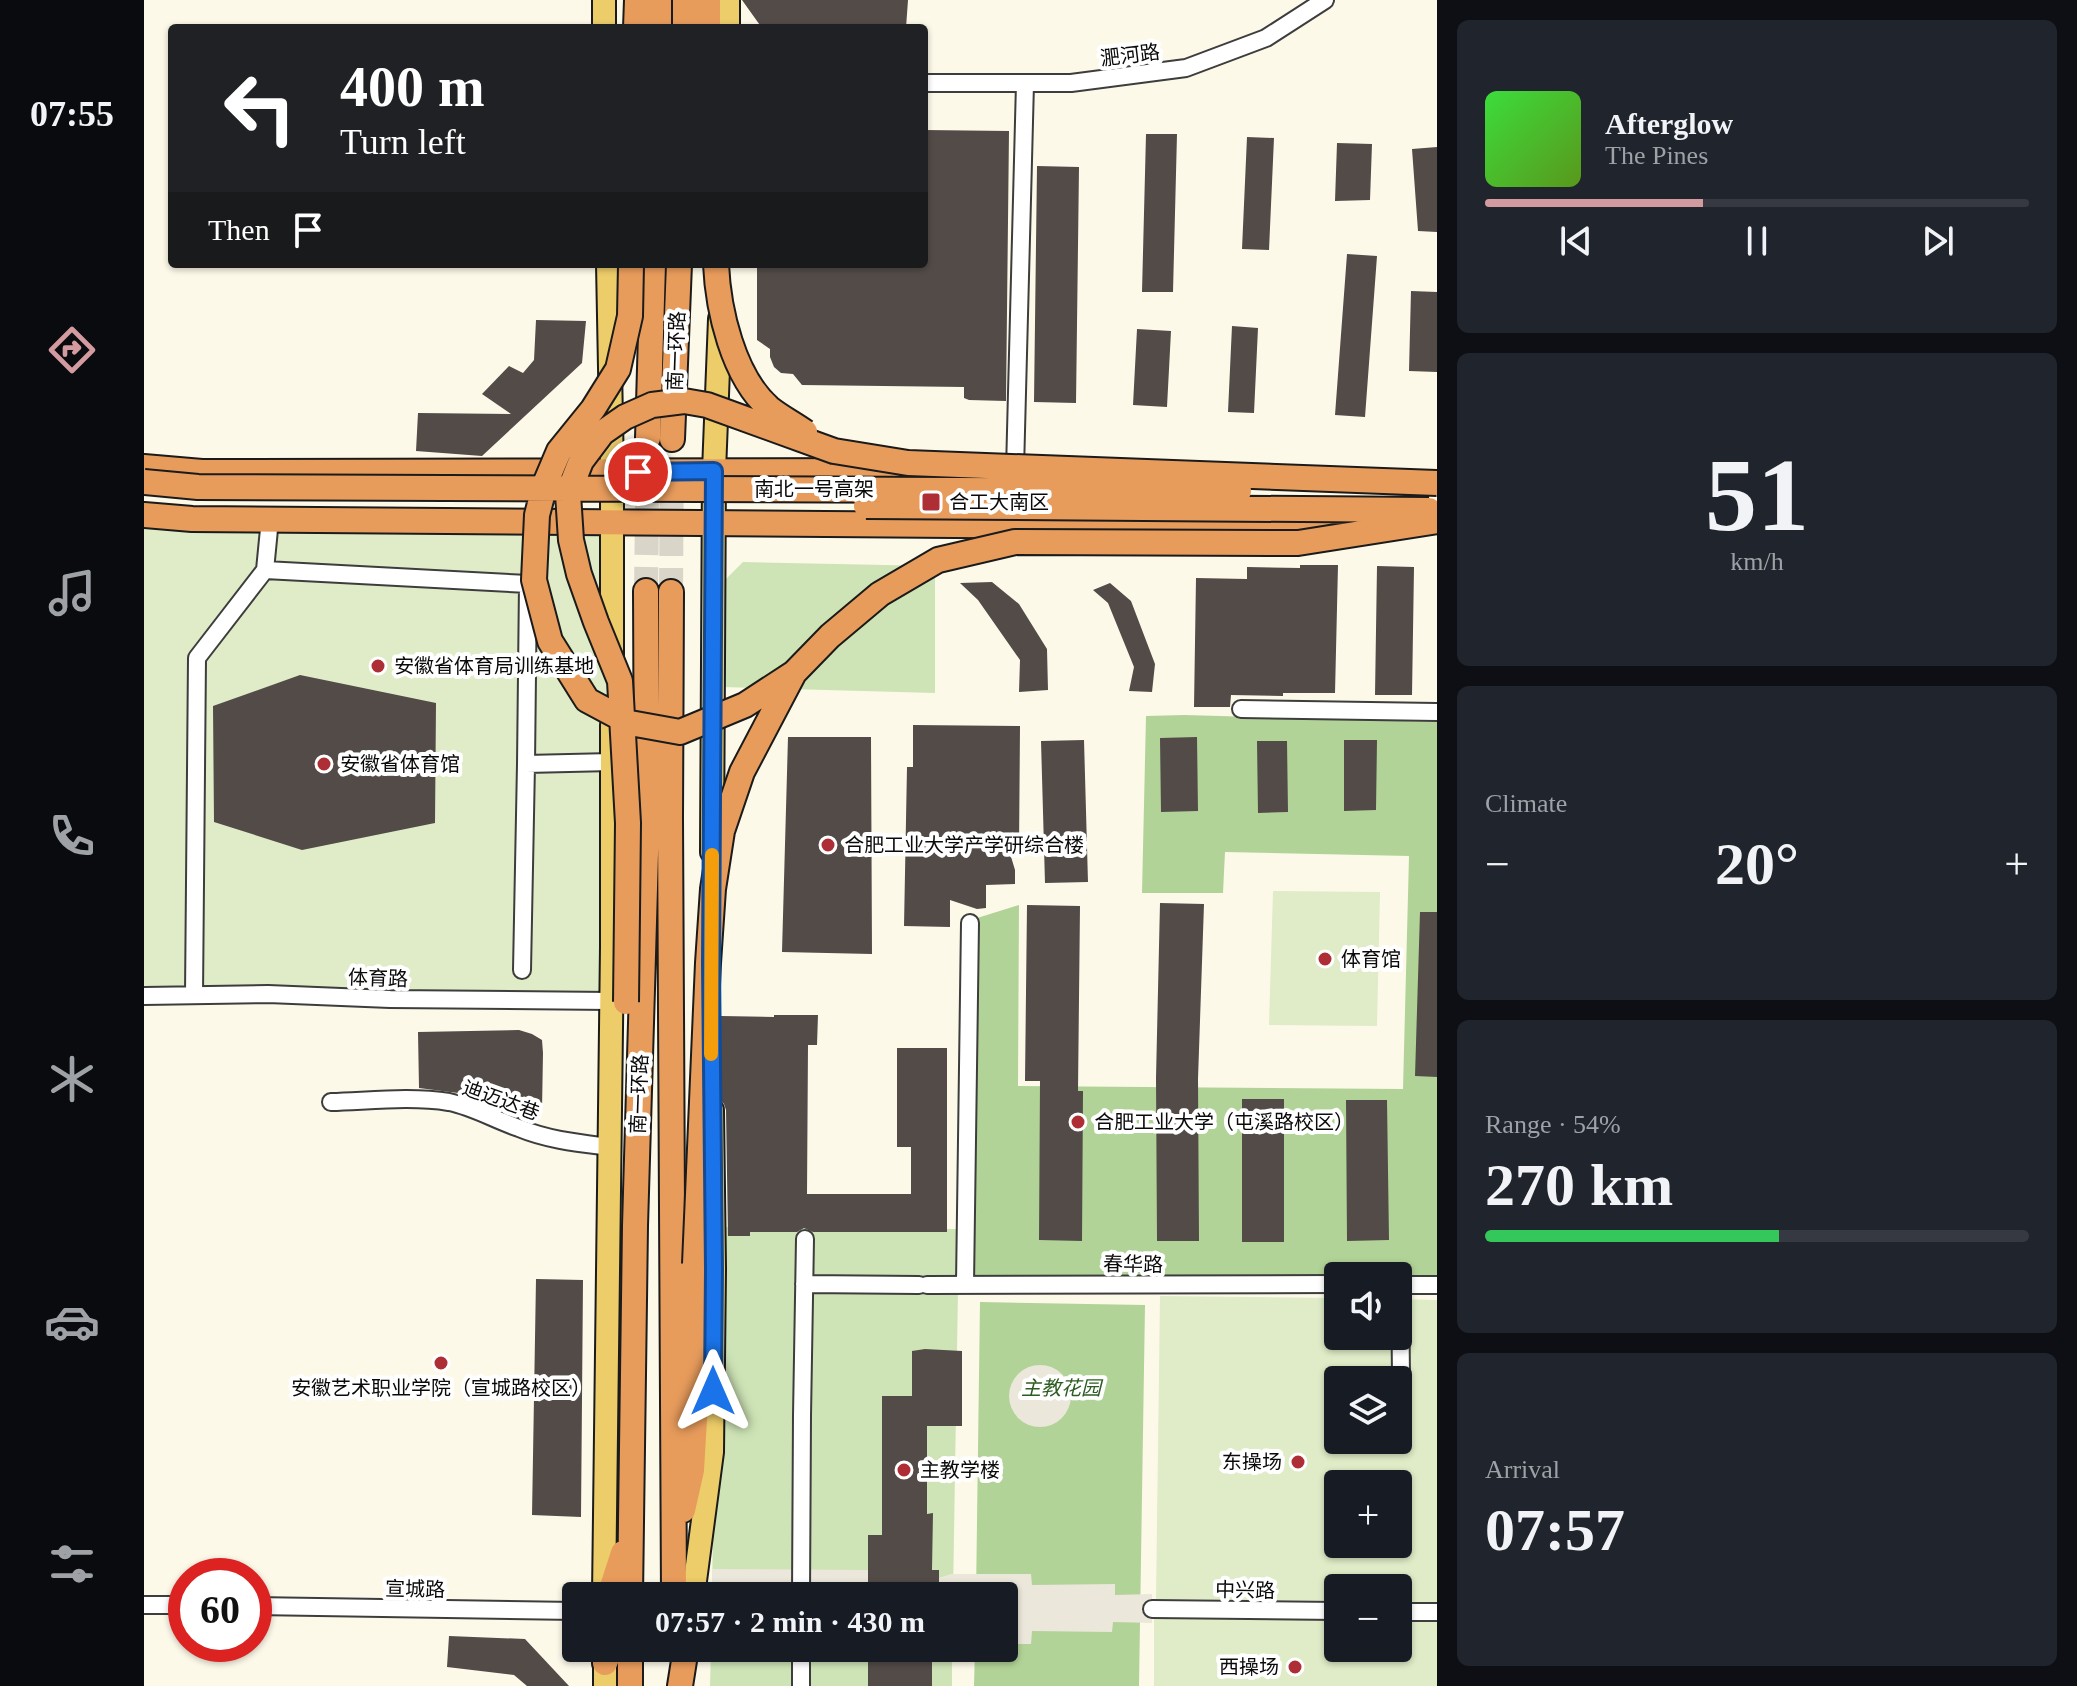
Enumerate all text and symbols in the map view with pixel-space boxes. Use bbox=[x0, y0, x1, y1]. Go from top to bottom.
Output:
street label: 淝河路 bbox=[1099, 40, 1161, 70]
icon: left bbox=[208, 56, 312, 160]
text: 400 m bbox=[340, 56, 485, 118]
text: 07:55 bbox=[30, 94, 114, 134]
text: Afterglow bbox=[1605, 107, 1733, 140]
text: Turn left bbox=[340, 122, 466, 162]
text: The Pines bbox=[1605, 141, 1708, 170]
icon: arrive bbox=[286, 208, 330, 252]
text: Then bbox=[208, 213, 270, 246]
icon: previous bbox=[1554, 219, 1598, 263]
icon: pause bbox=[1735, 219, 1779, 263]
icon: next bbox=[1916, 219, 1960, 263]
street label: 南一环路 bbox=[664, 311, 688, 391]
icon: directions bbox=[44, 322, 100, 378]
text: 51 bbox=[1705, 437, 1809, 552]
pin bbox=[604, 438, 672, 506]
icon: arrive bbox=[616, 450, 660, 494]
street label: 南北一号高架 bbox=[754, 478, 874, 500]
marker: 合工大南区 bbox=[920, 491, 942, 513]
place label: 合工大南区 bbox=[949, 491, 1049, 513]
text: km/h bbox=[1730, 547, 1784, 576]
icon: music bbox=[44, 565, 100, 621]
place label: 安徽省体育局训练基地 bbox=[394, 655, 594, 677]
marker: 安徽省体育局训练基地 bbox=[369, 657, 387, 675]
place label: 安徽省体育馆 bbox=[340, 753, 460, 775]
marker: 安徽省体育馆 bbox=[315, 755, 333, 773]
text: Climate bbox=[1485, 789, 1567, 818]
icon: phone bbox=[44, 808, 100, 864]
text: 20° bbox=[1715, 831, 1799, 897]
place label: 合肥工业大学产学研综合楼 bbox=[844, 834, 1084, 856]
marker: 合肥工业大学产学研综合楼 bbox=[819, 836, 837, 854]
text: − bbox=[1485, 840, 1510, 889]
text: + bbox=[2004, 840, 2029, 889]
place label: 体育馆 bbox=[1341, 948, 1401, 970]
marker: 体育馆 bbox=[1316, 950, 1334, 968]
street label: 体育路 bbox=[348, 966, 408, 990]
icon: climate bbox=[44, 1051, 100, 1107]
street label: 南一环路 bbox=[627, 1054, 651, 1134]
street label: 迪迈达巷 bbox=[460, 1076, 542, 1124]
text: Range · 54% bbox=[1485, 1110, 1621, 1139]
place label: 合肥工业大学（屯溪路校区） bbox=[1094, 1111, 1354, 1133]
marker: 合肥工业大学（屯溪路校区） bbox=[1069, 1113, 1087, 1131]
text: 270 km bbox=[1485, 1152, 1673, 1218]
street label: 春华路 bbox=[1103, 1252, 1163, 1276]
map controls bbox=[1324, 1262, 1412, 1662]
button: sound bbox=[1324, 1262, 1412, 1350]
icon: car bbox=[44, 1294, 100, 1350]
position arrow bbox=[671, 1349, 755, 1433]
marker: 安徽艺术职业学院（宣城路校区） bbox=[432, 1354, 450, 1372]
button: layers bbox=[1324, 1366, 1412, 1454]
place label: 安徽艺术职业学院（宣城路校区） bbox=[291, 1377, 591, 1399]
park label: 主教花园 bbox=[1021, 1377, 1104, 1399]
place label: 东操场 bbox=[1222, 1451, 1282, 1473]
marker: 东操场 bbox=[1289, 1453, 1307, 1471]
text: Arrival bbox=[1485, 1455, 1560, 1484]
place label: 主教学楼 bbox=[920, 1459, 1000, 1481]
marker: 主教学楼 bbox=[895, 1461, 913, 1479]
button: + bbox=[1324, 1470, 1412, 1558]
text: 07:57 bbox=[1485, 1497, 1625, 1563]
icon: filters bbox=[44, 1536, 100, 1592]
speed limit sign: 60 bbox=[168, 1558, 272, 1662]
button: − bbox=[1324, 1574, 1412, 1662]
street label: 宣城路 bbox=[385, 1577, 445, 1601]
street label: 中兴路 bbox=[1215, 1578, 1275, 1602]
text: 07:57 · 2 min · 430 m bbox=[655, 1605, 925, 1638]
place label: 西操场 bbox=[1219, 1656, 1279, 1678]
marker: 西操场 bbox=[1286, 1658, 1304, 1676]

